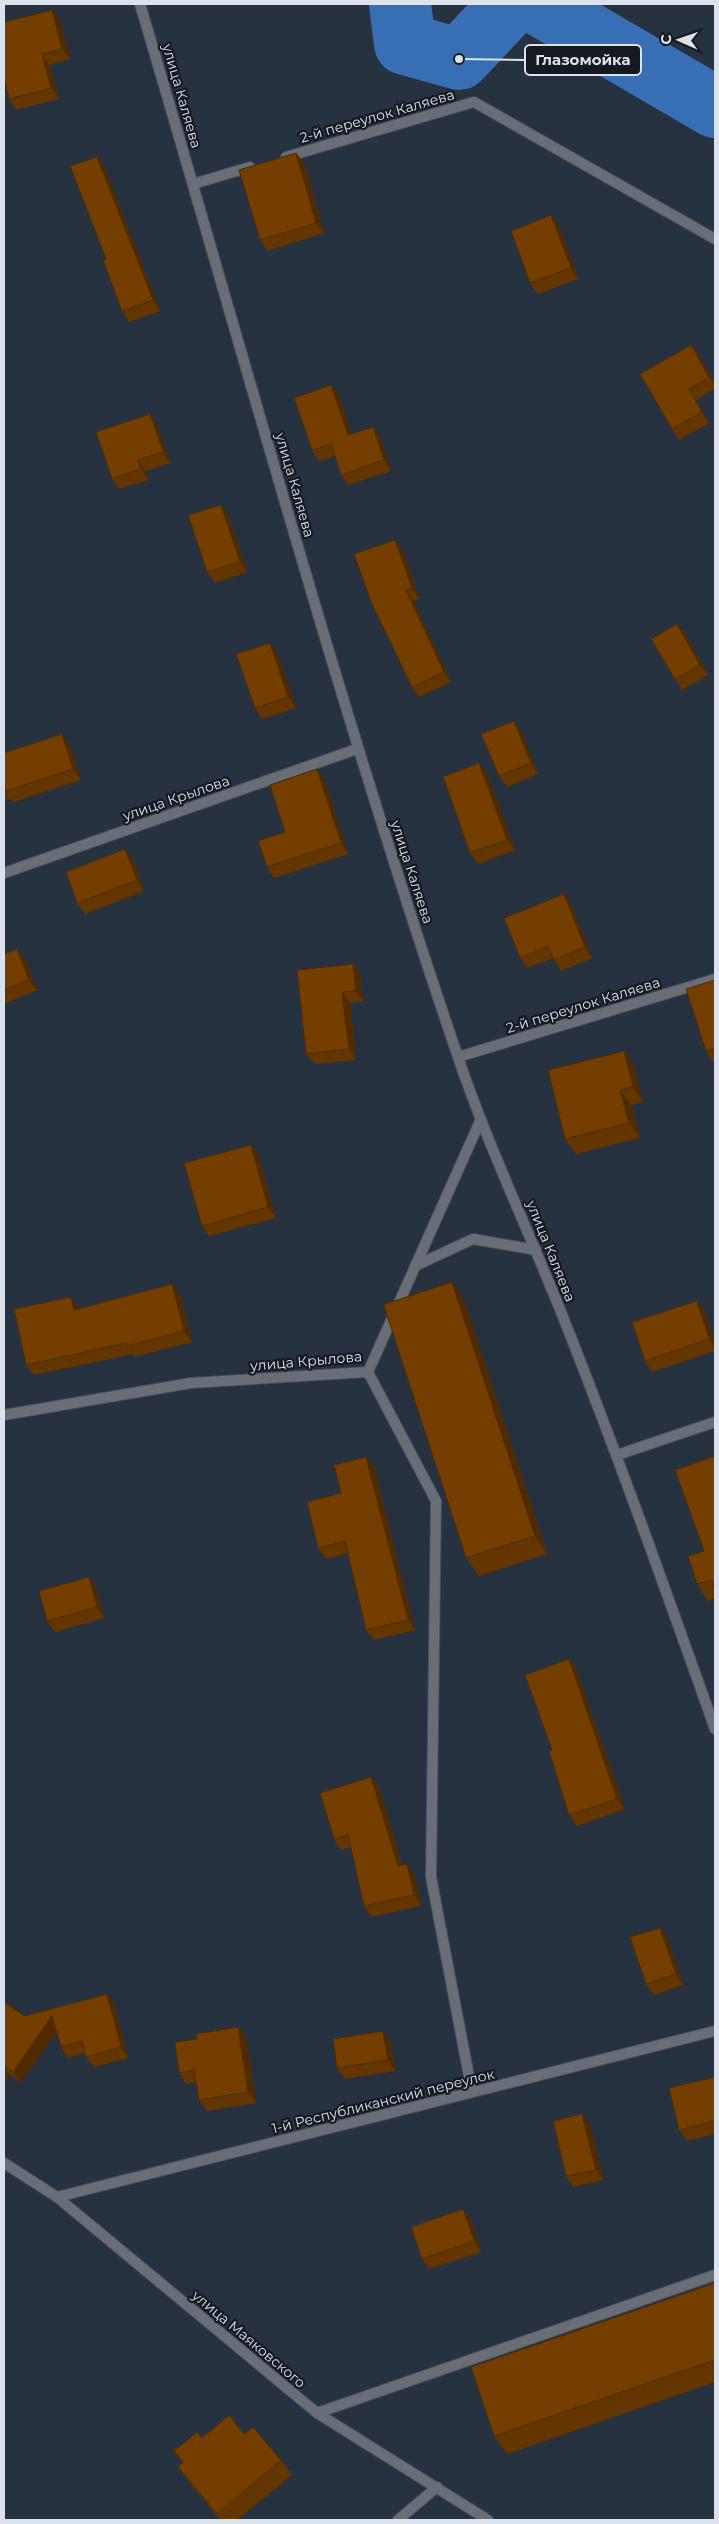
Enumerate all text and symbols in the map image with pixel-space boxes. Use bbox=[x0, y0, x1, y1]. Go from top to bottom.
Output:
north arrow bbox=[654, 15, 704, 65]
text: С bbox=[657, 34, 675, 45]
street label: улица Каляева bbox=[158, 41, 206, 150]
callout: Глазомойка bbox=[525, 45, 641, 75]
text: Глазомойка bbox=[535, 50, 631, 69]
street label: 2-й переулок Каляева bbox=[298, 85, 456, 147]
street label: улица Каляева bbox=[271, 430, 319, 539]
street label: улица Крылова bbox=[119, 771, 232, 825]
street label: улица Каляева bbox=[386, 817, 437, 926]
street label: 2-й переулок Каляева bbox=[504, 973, 662, 1037]
street label: улица Каляева bbox=[522, 1197, 580, 1304]
street label: улица Крылова bbox=[248, 1347, 363, 1375]
street label: 1-й Республиканский переулок bbox=[270, 2065, 496, 2137]
street label: улица Маяковского bbox=[188, 2286, 310, 2392]

